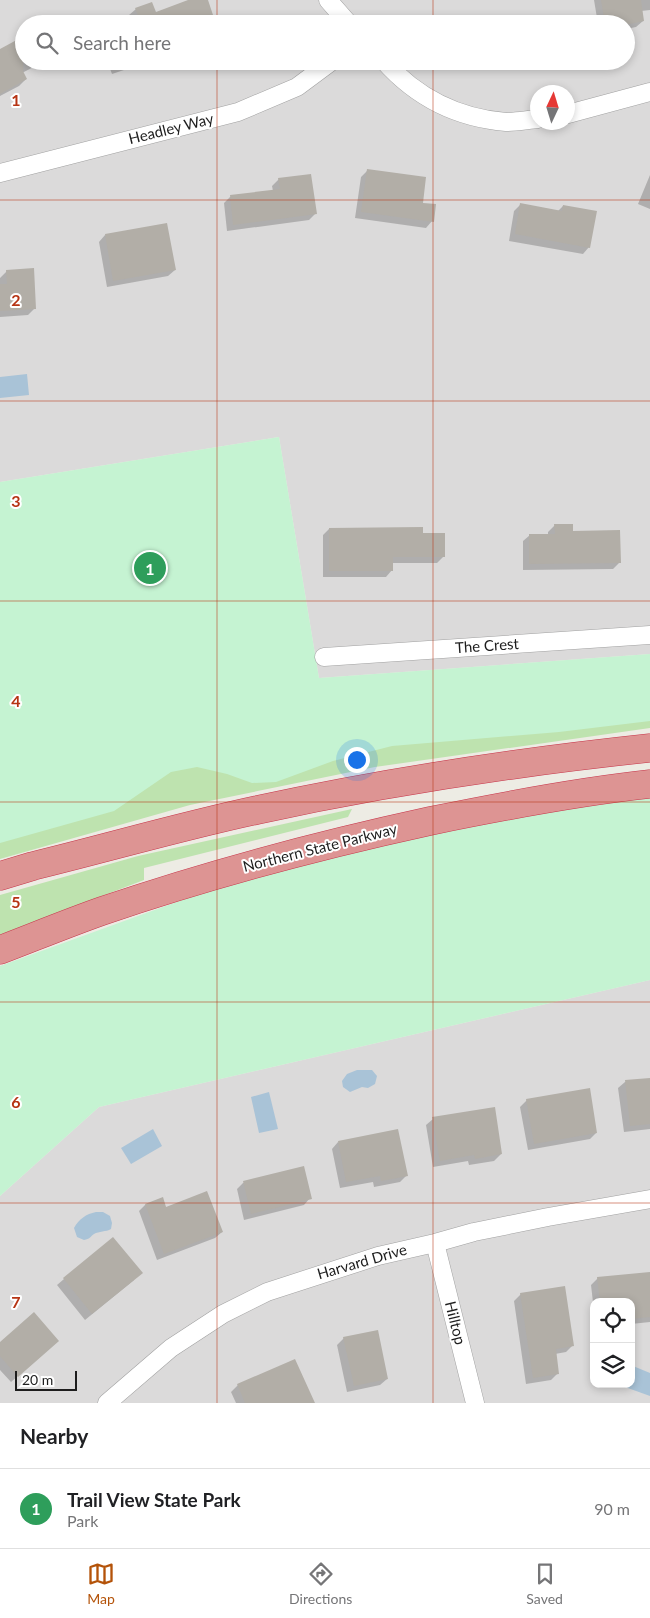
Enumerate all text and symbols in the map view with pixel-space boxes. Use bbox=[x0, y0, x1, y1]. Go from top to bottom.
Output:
search box bbox=[15, 15, 635, 70]
icon: search bbox=[33, 29, 61, 57]
text: Search here bbox=[73, 31, 171, 54]
north arrow bbox=[530, 85, 575, 130]
text: 1 bbox=[11, 90, 21, 109]
street label: Headley Way bbox=[126, 109, 215, 147]
text: 2 bbox=[11, 290, 21, 309]
text: 3 bbox=[11, 491, 21, 510]
pin: 1 bbox=[134, 549, 166, 587]
street label: The Crest bbox=[454, 634, 520, 656]
text: 4 bbox=[11, 691, 21, 710]
your location bbox=[344, 747, 370, 773]
street label: Northern State Parkway bbox=[241, 819, 399, 875]
text: 5 bbox=[11, 892, 21, 911]
text: 6 bbox=[11, 1092, 21, 1111]
street label: Harvard Drive bbox=[315, 1240, 409, 1282]
text: 7 bbox=[11, 1292, 21, 1311]
map controls bbox=[590, 1298, 635, 1388]
button: locate bbox=[590, 1298, 635, 1343]
street label: Hilltop bbox=[442, 1299, 470, 1346]
button: layers bbox=[590, 1343, 635, 1388]
scale bar bbox=[15, 1368, 78, 1391]
text: 20 m bbox=[22, 1371, 53, 1388]
text: Nearby bbox=[20, 1423, 88, 1448]
text: Trail View State Park bbox=[67, 1488, 241, 1511]
text: 1 bbox=[31, 1499, 41, 1518]
text: 90 m bbox=[594, 1499, 630, 1518]
text: Park bbox=[67, 1511, 98, 1530]
tab: Map bbox=[87, 1560, 115, 1607]
tab: Directions bbox=[289, 1560, 352, 1607]
tab: Saved bbox=[526, 1560, 563, 1607]

